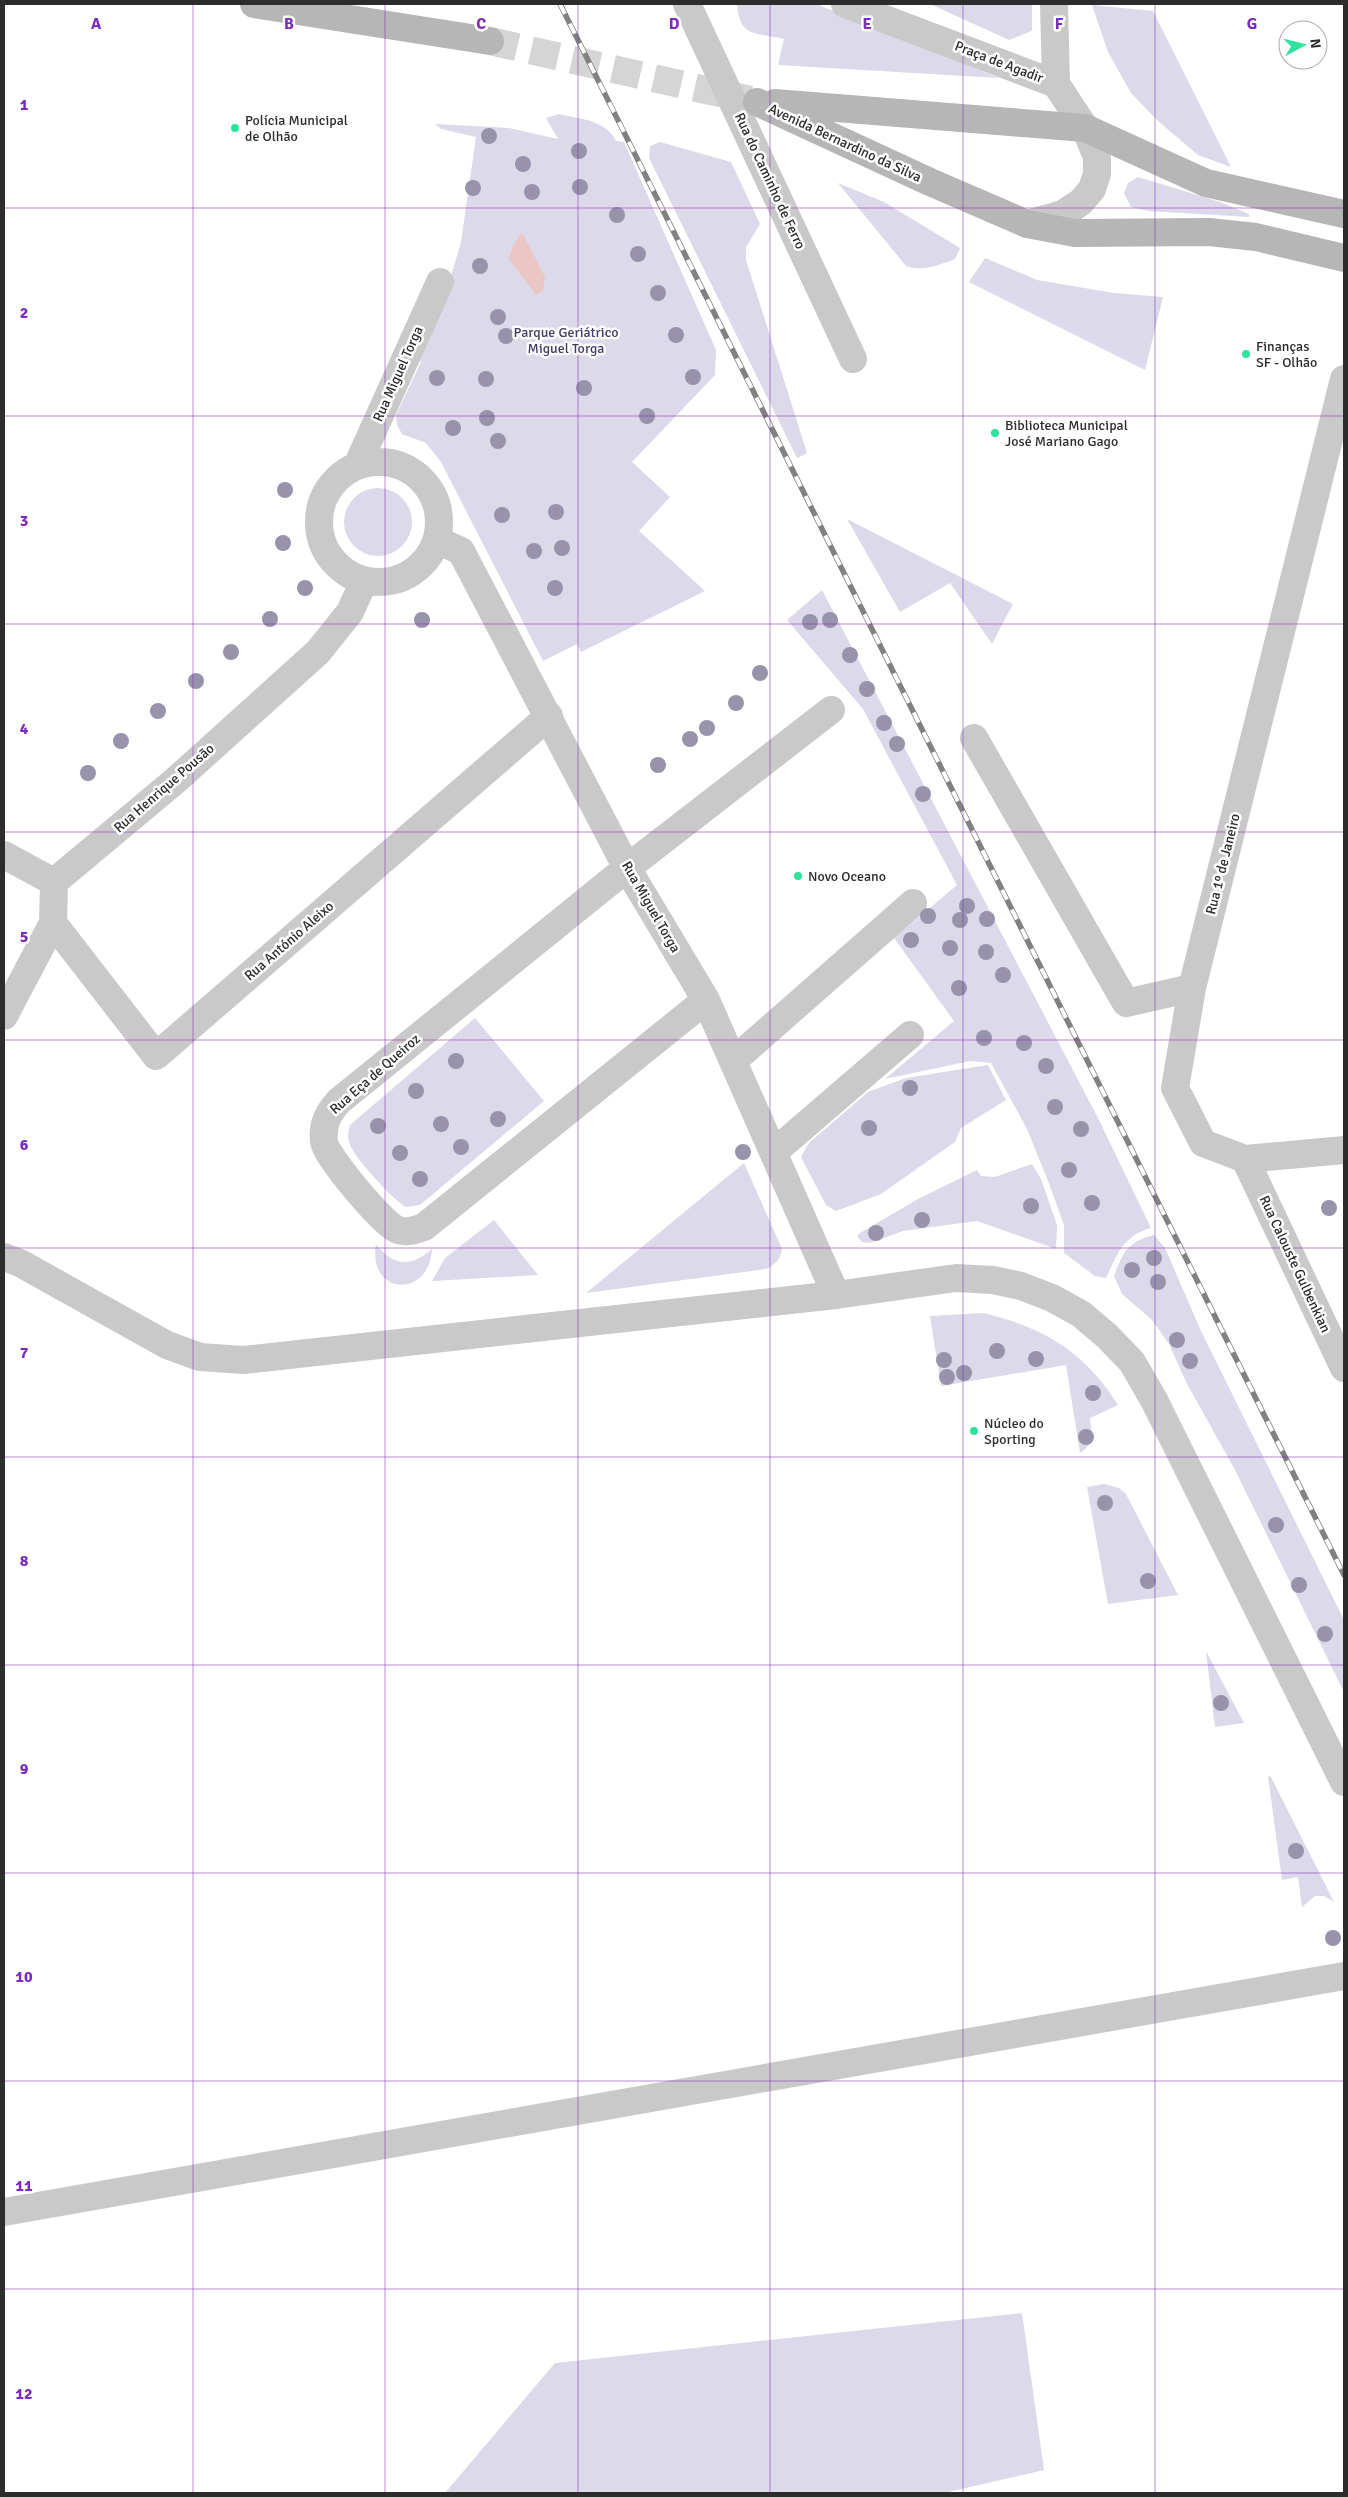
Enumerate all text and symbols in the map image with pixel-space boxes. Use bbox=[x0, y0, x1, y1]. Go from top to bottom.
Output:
text: A bbox=[91, 14, 102, 34]
text: B bbox=[284, 14, 294, 34]
text: C bbox=[476, 14, 486, 34]
text: D bbox=[669, 14, 680, 34]
text: E bbox=[862, 14, 872, 34]
text: F bbox=[1055, 14, 1064, 34]
text: G bbox=[1247, 14, 1257, 34]
north arrow bbox=[1278, 20, 1328, 70]
street label: Praça de Agadir bbox=[952, 37, 1046, 87]
text: N bbox=[1306, 38, 1324, 49]
text: 1 bbox=[20, 95, 29, 115]
street label: Avenida Bernardino da Silva bbox=[766, 100, 924, 186]
street label: Rua do Caminho de Ferro bbox=[731, 110, 809, 252]
place label: Polícia Municipal de Olhão bbox=[245, 112, 348, 145]
marker: Polícia Municipal de Olhão bbox=[229, 122, 241, 134]
text: 2 bbox=[20, 303, 28, 323]
street label: Rua Miguel Torga bbox=[369, 324, 427, 424]
park label: Parque Geriátrico Miguel Torga bbox=[514, 324, 618, 357]
place label: Finanças SF - Olhão bbox=[1256, 338, 1317, 371]
marker: Finanças SF - Olhão bbox=[1240, 348, 1252, 360]
place label: Biblioteca Municipal José Mariano Gago bbox=[1005, 417, 1128, 450]
marker: Biblioteca Municipal José Mariano Gago bbox=[989, 427, 1001, 439]
text: 3 bbox=[20, 511, 28, 531]
text: 4 bbox=[20, 719, 29, 739]
street label: Rua Henrique Pousão bbox=[110, 740, 218, 836]
street label: Rua 1º de Janeiro bbox=[1202, 812, 1244, 916]
street label: Rua Miguel Torga bbox=[618, 858, 684, 956]
place label: Novo Oceano bbox=[808, 868, 886, 885]
marker: Novo Oceano bbox=[792, 870, 804, 882]
street label: Rua António Aleixo bbox=[241, 898, 337, 984]
text: 5 bbox=[20, 927, 28, 947]
street label: Rua Eça de Queiroz bbox=[327, 1030, 423, 1118]
text: 6 bbox=[20, 1135, 29, 1155]
street label: Rua Calouste Gulbenkian bbox=[1256, 1193, 1334, 1335]
text: 7 bbox=[20, 1343, 29, 1363]
place label: Núcleo do Sporting bbox=[984, 1415, 1044, 1448]
marker: Núcleo do Sporting bbox=[968, 1425, 980, 1437]
text: 8 bbox=[20, 1551, 29, 1571]
text: 9 bbox=[20, 1759, 29, 1779]
text: 10 bbox=[15, 1967, 33, 1987]
text: 11 bbox=[15, 2176, 33, 2196]
text: 12 bbox=[15, 2384, 33, 2404]

